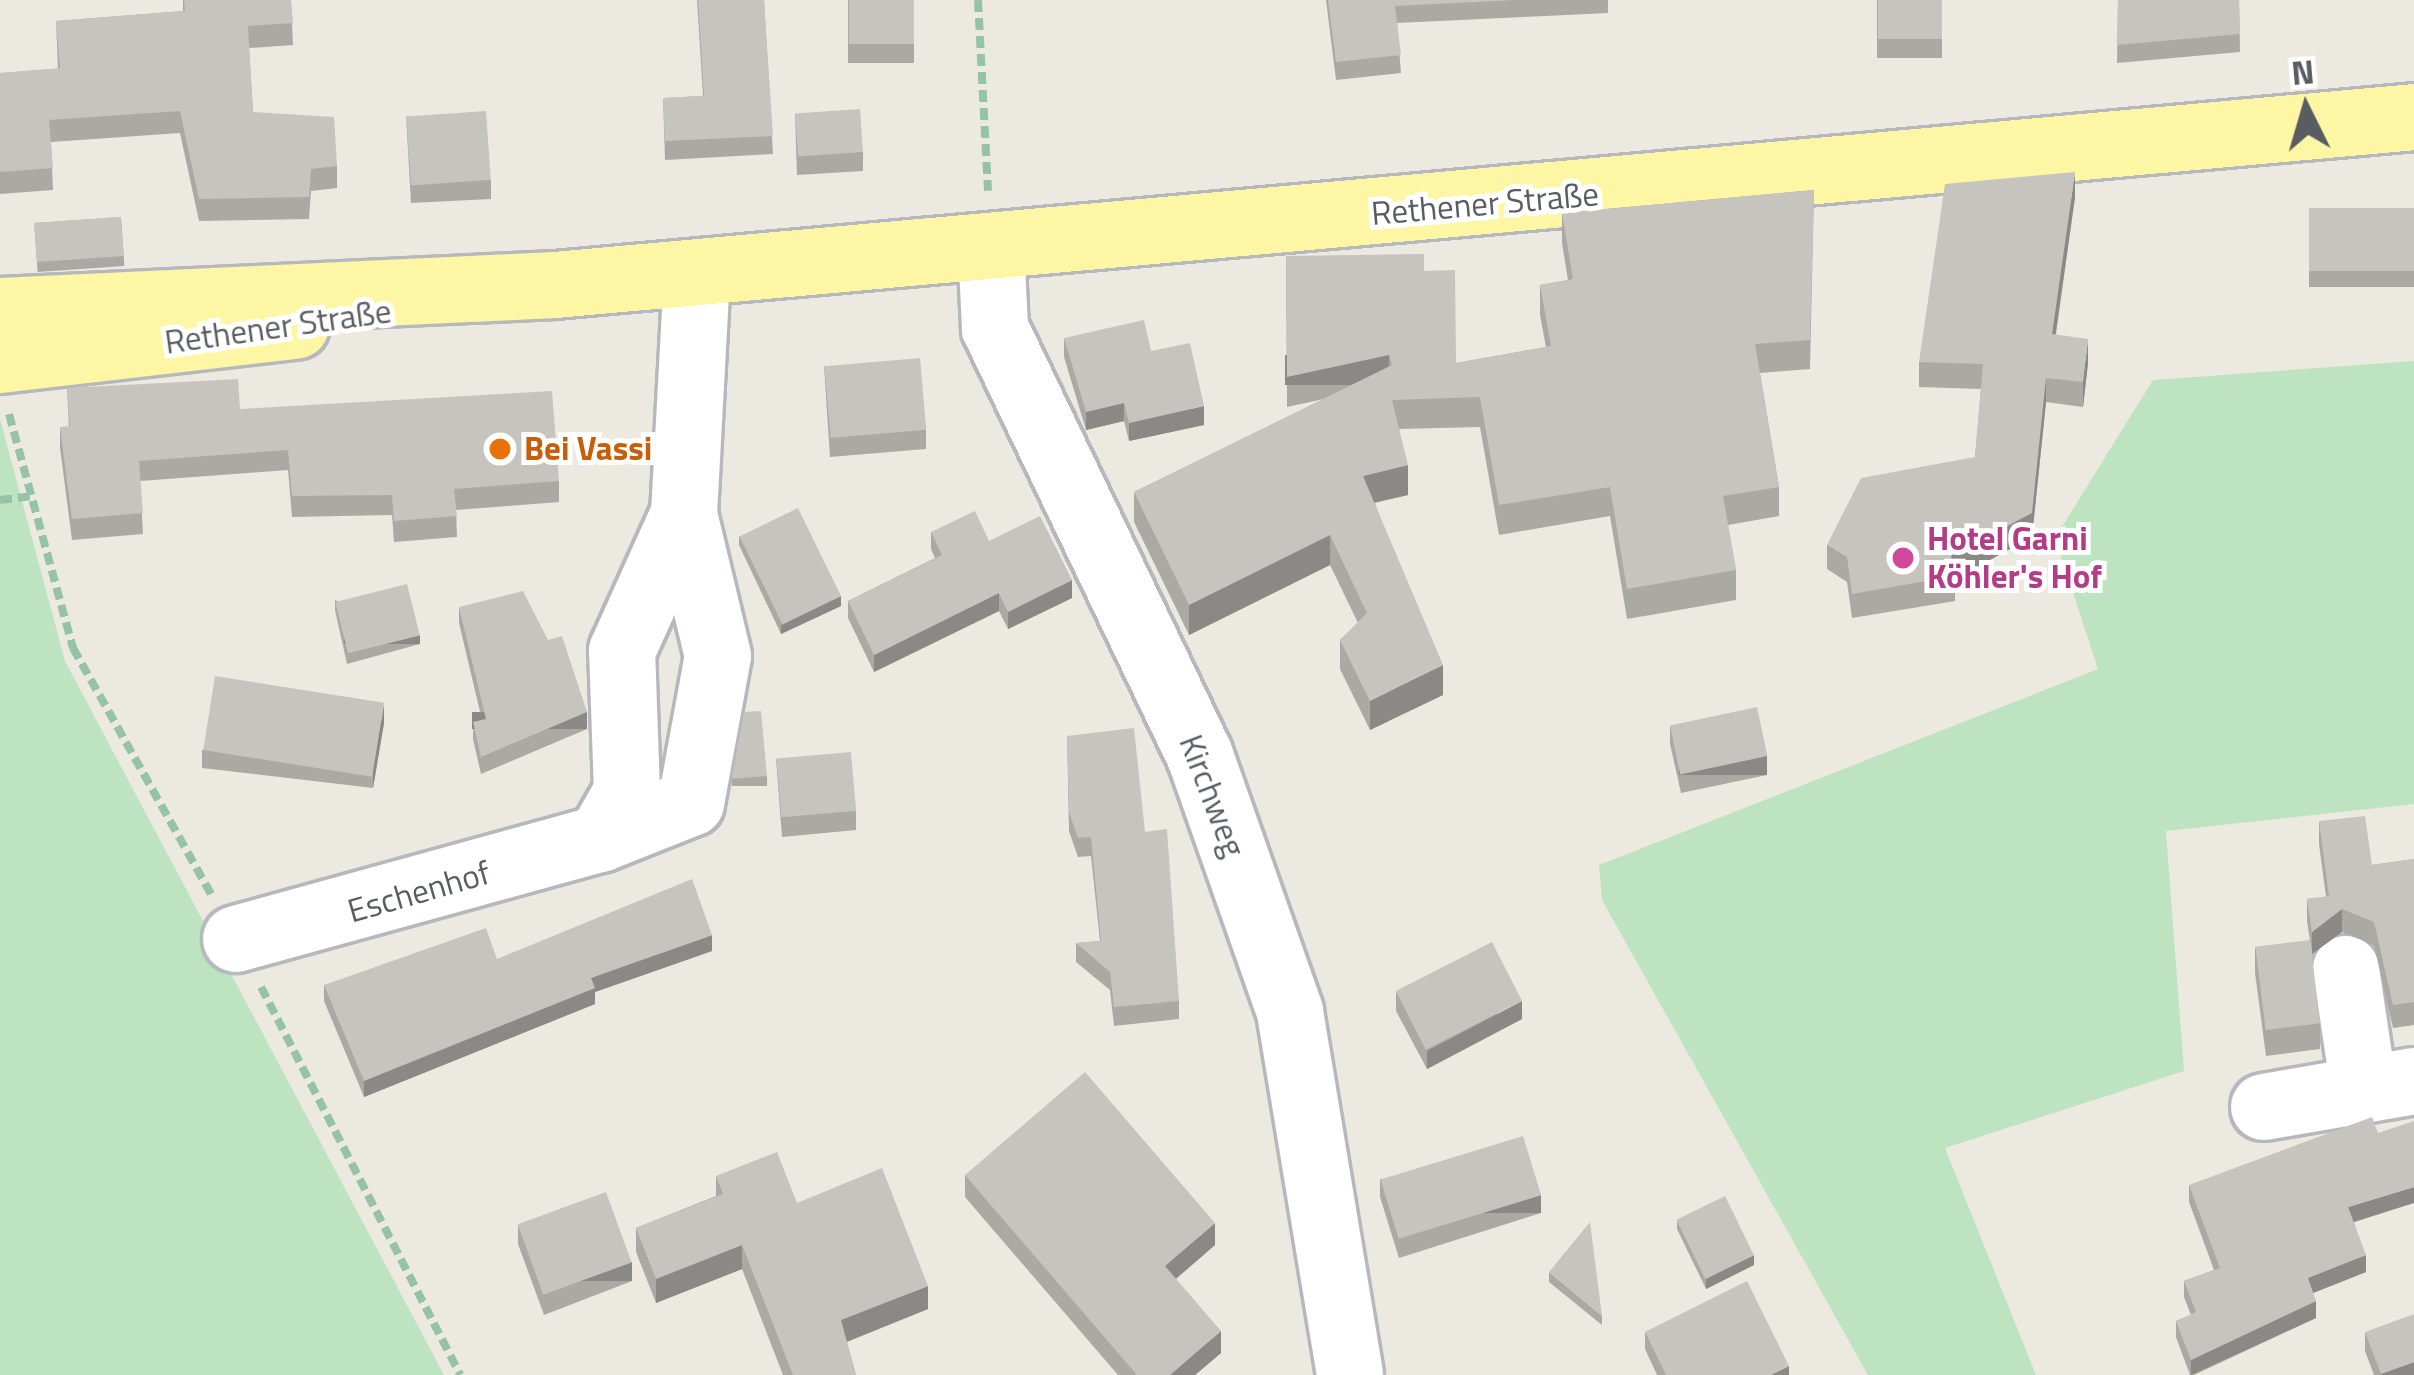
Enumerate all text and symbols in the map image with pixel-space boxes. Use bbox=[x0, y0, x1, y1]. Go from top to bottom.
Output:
text: N bbox=[2289, 46, 2316, 98]
north arrow bbox=[2246, 48, 2366, 168]
street label: Rethener Straße bbox=[1370, 174, 1600, 234]
street label: Rethener Straße bbox=[162, 292, 394, 362]
place label: Bei Vassi bbox=[524, 429, 652, 469]
marker: Bei Vassi bbox=[487, 436, 513, 462]
place label: Hotel Garni Köhler's Hof bbox=[1927, 519, 2102, 597]
marker: Hotel Garni Köhler's Hof bbox=[1890, 545, 1916, 571]
street label: Kirchweg bbox=[1171, 729, 1253, 863]
street label: Eschenhof bbox=[343, 853, 495, 931]

